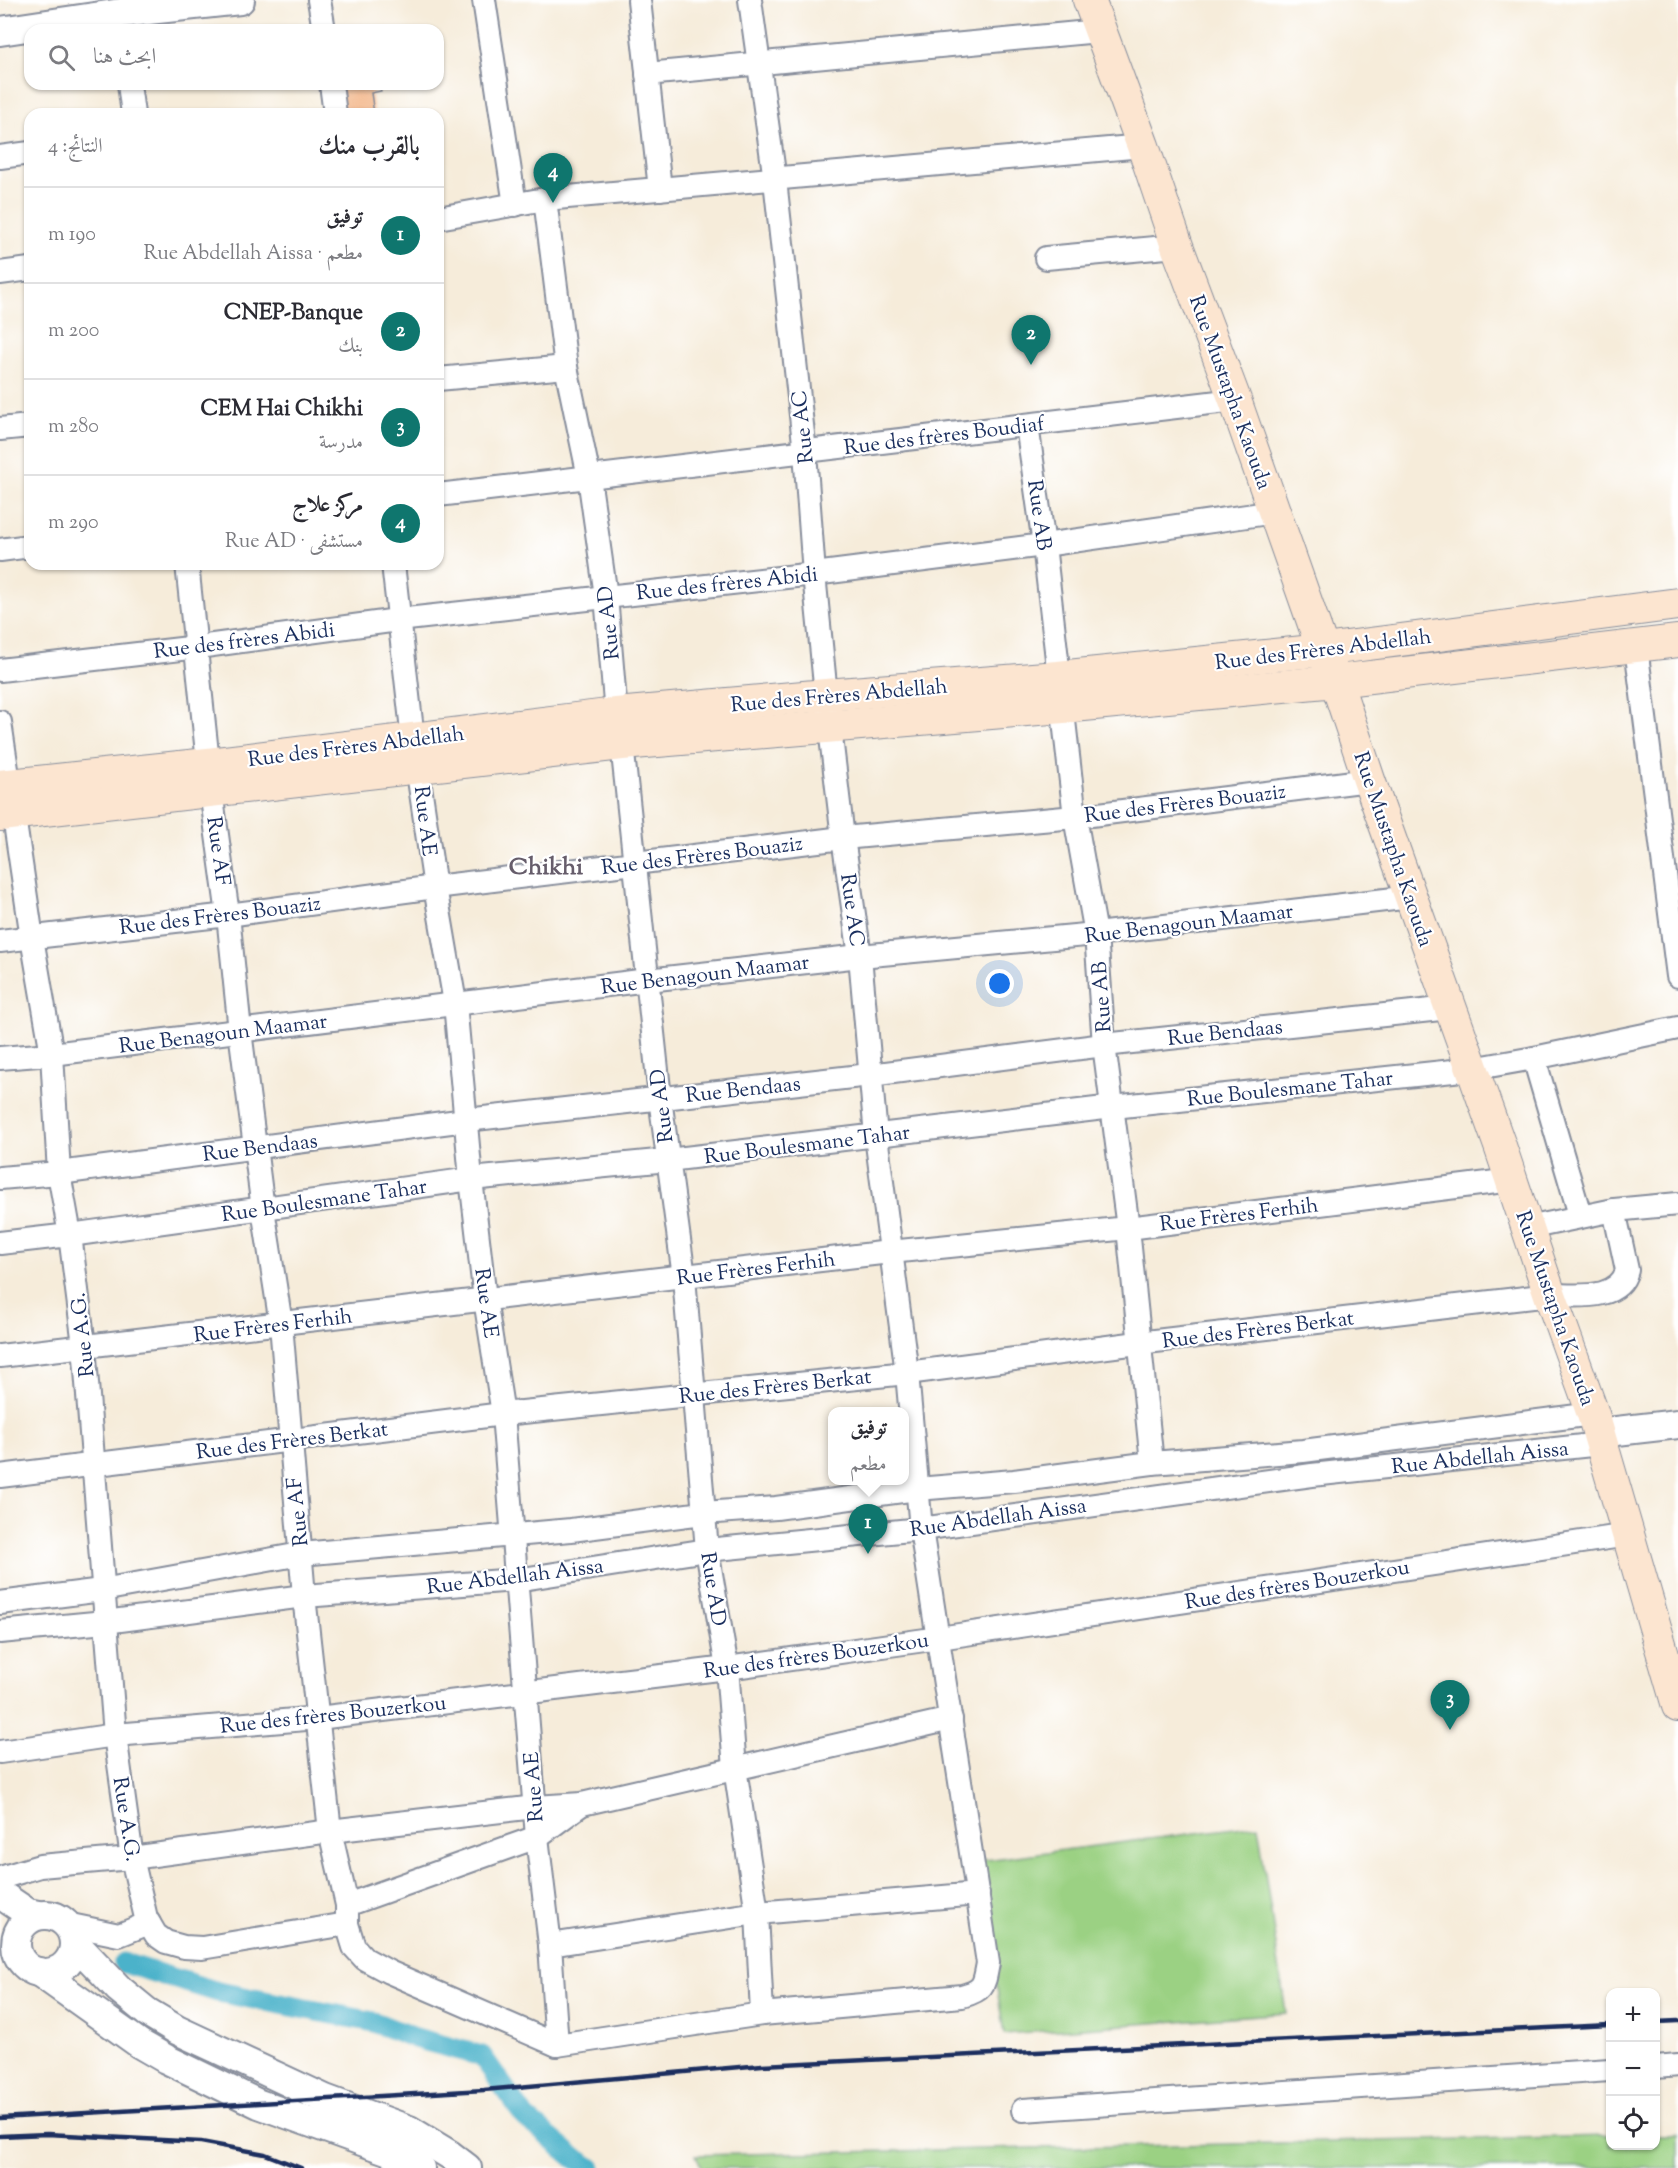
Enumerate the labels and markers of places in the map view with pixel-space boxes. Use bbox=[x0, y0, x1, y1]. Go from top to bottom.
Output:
pin: 4 bbox=[534, 154, 572, 203]
pin: 2 bbox=[1012, 316, 1050, 365]
pin: 1 bbox=[848, 1504, 888, 1554]
pin: 3 bbox=[1430, 1680, 1470, 1730]

